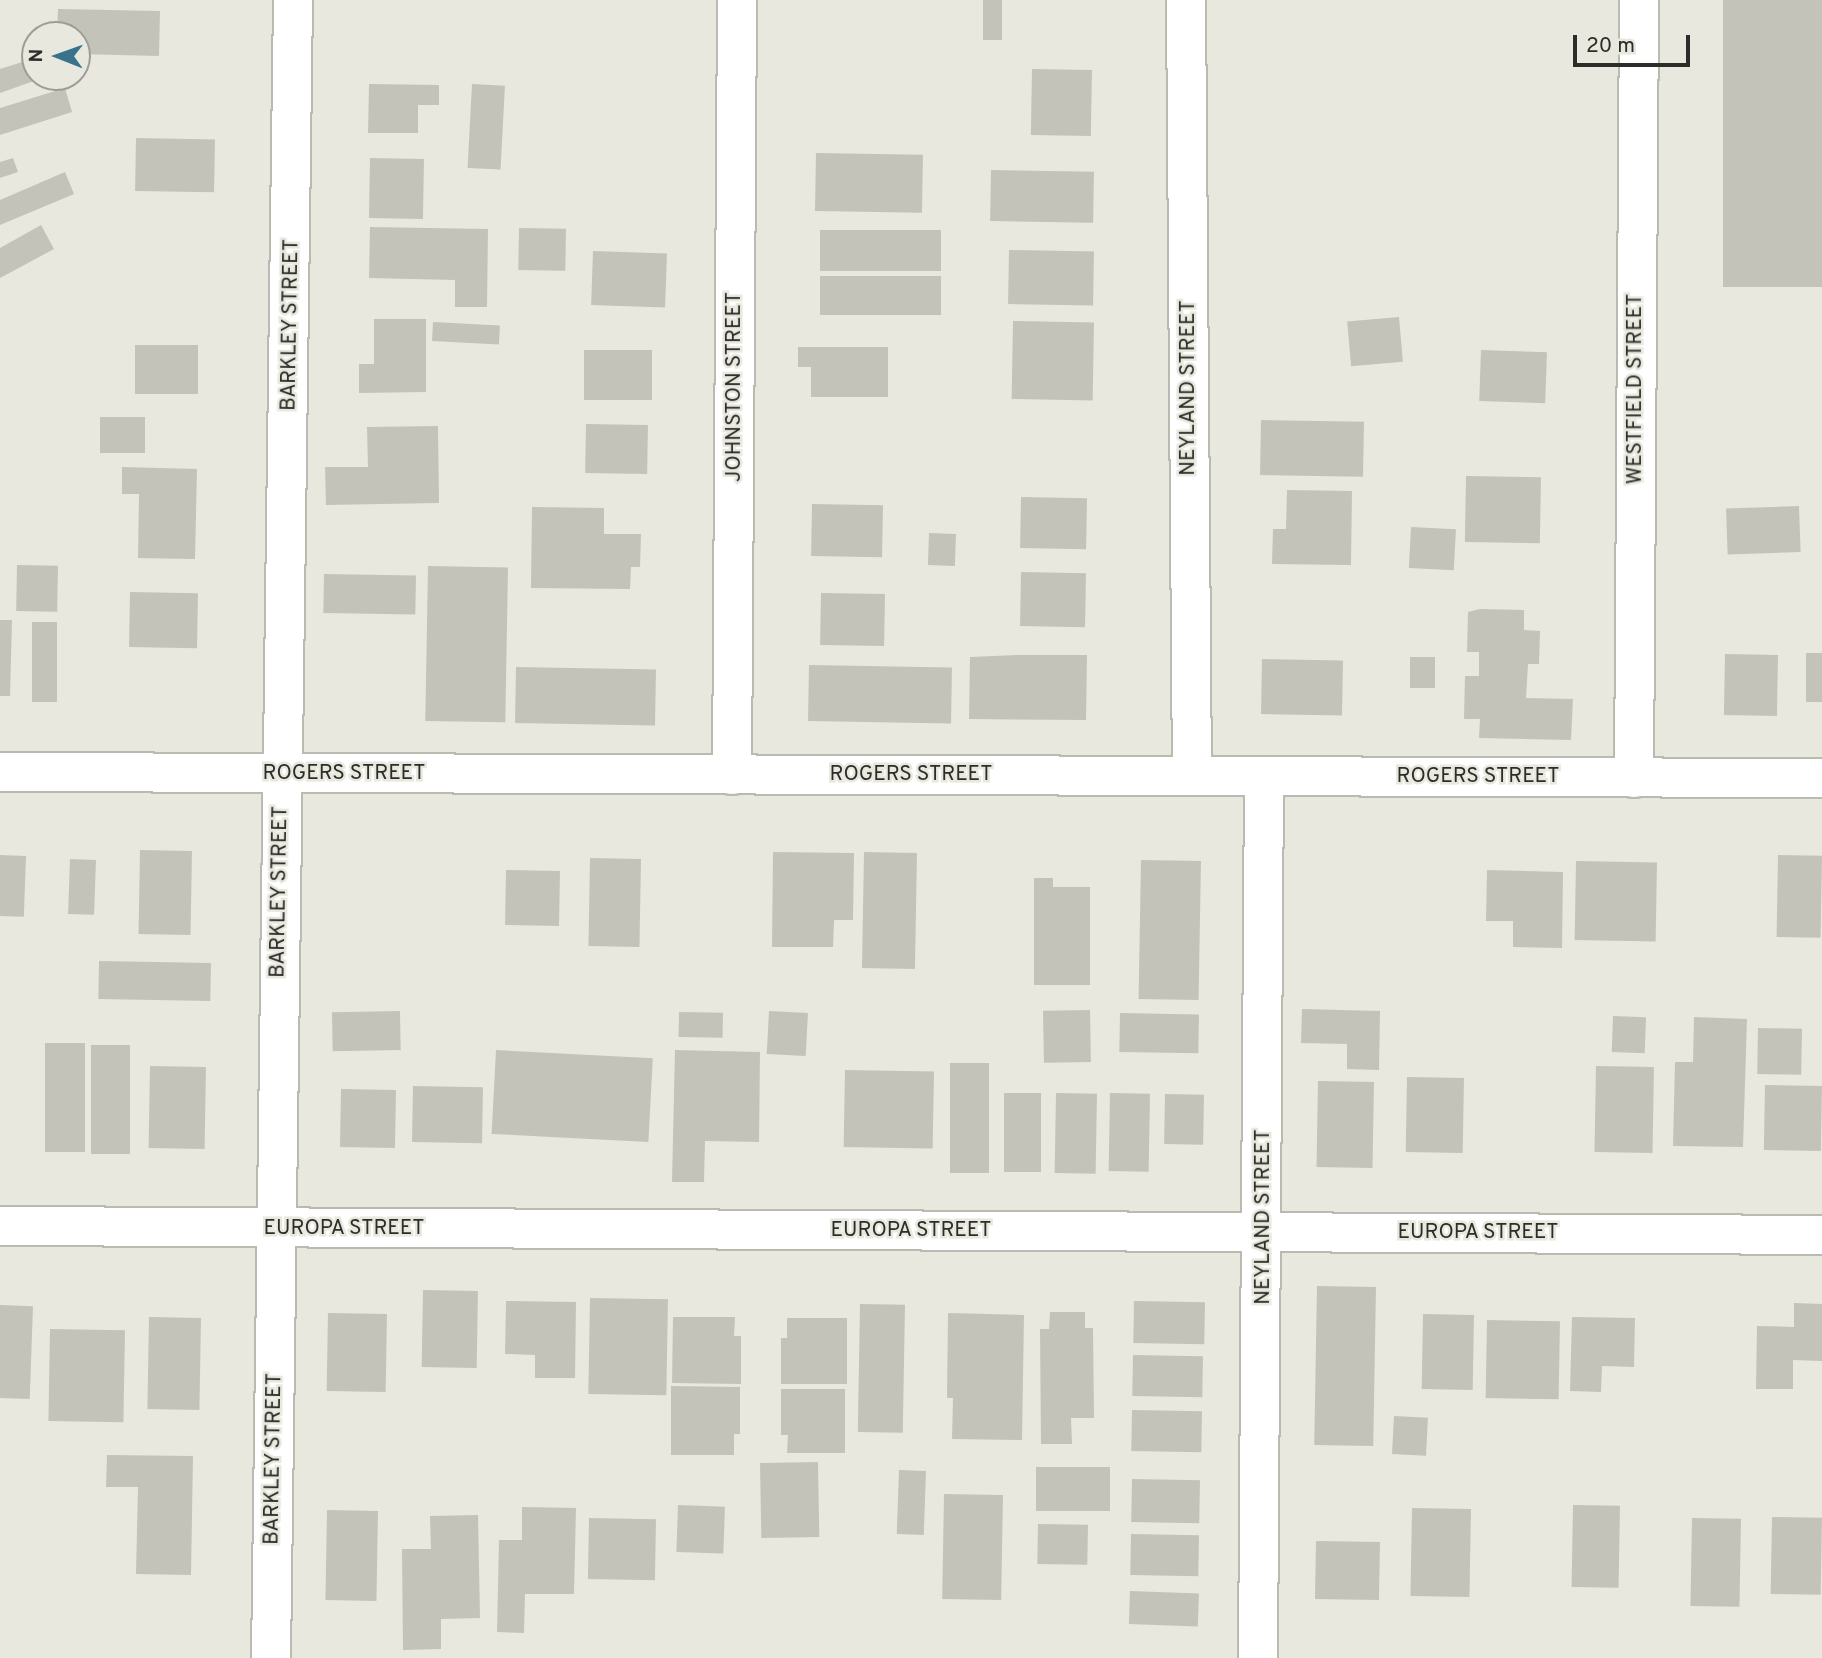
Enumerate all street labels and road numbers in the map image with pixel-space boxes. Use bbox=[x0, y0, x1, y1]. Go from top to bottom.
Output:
street label: BARKLEY STREET bbox=[277, 238, 305, 412]
street label: JOHNSTON STREET bbox=[722, 292, 748, 482]
street label: WESTFIELD STREET bbox=[1623, 294, 1649, 484]
street label: NEYLAND STREET bbox=[1176, 300, 1202, 476]
street label: ROGERS STREET bbox=[263, 761, 425, 787]
street label: ROGERS STREET bbox=[830, 762, 992, 788]
street label: ROGERS STREET bbox=[1397, 764, 1559, 790]
street label: BARKLEY STREET bbox=[266, 805, 294, 979]
street label: NEYLAND STREET bbox=[1251, 1129, 1277, 1305]
street label: EUROPA STREET bbox=[263, 1216, 425, 1242]
street label: EUROPA STREET bbox=[830, 1218, 992, 1244]
street label: EUROPA STREET bbox=[1397, 1220, 1559, 1246]
street label: BARKLEY STREET bbox=[260, 1372, 288, 1546]

